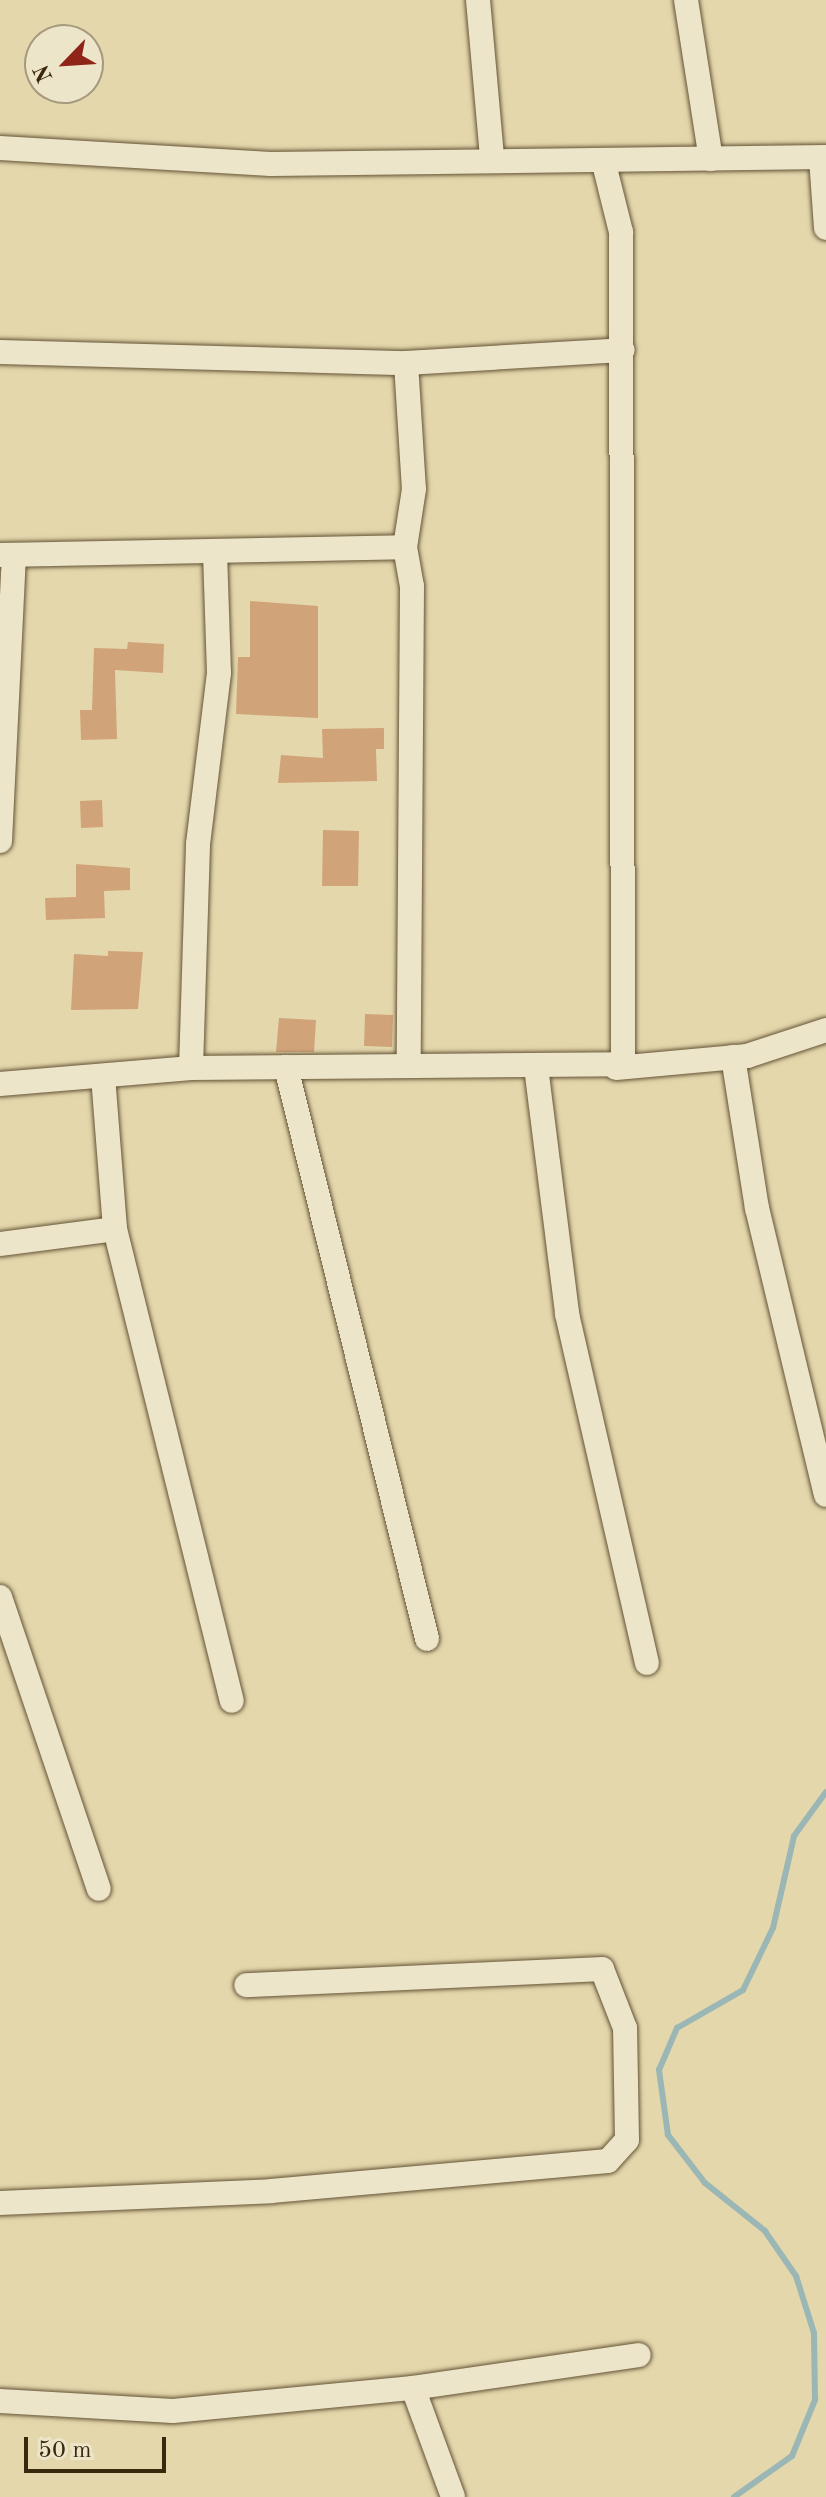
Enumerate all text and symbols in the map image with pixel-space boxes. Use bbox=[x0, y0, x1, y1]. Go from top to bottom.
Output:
north arrow bbox=[24, 24, 104, 104]
text: N bbox=[31, 61, 58, 86]
scale bar bbox=[28, 2421, 170, 2471]
text: 50 m bbox=[38, 2439, 92, 2463]

